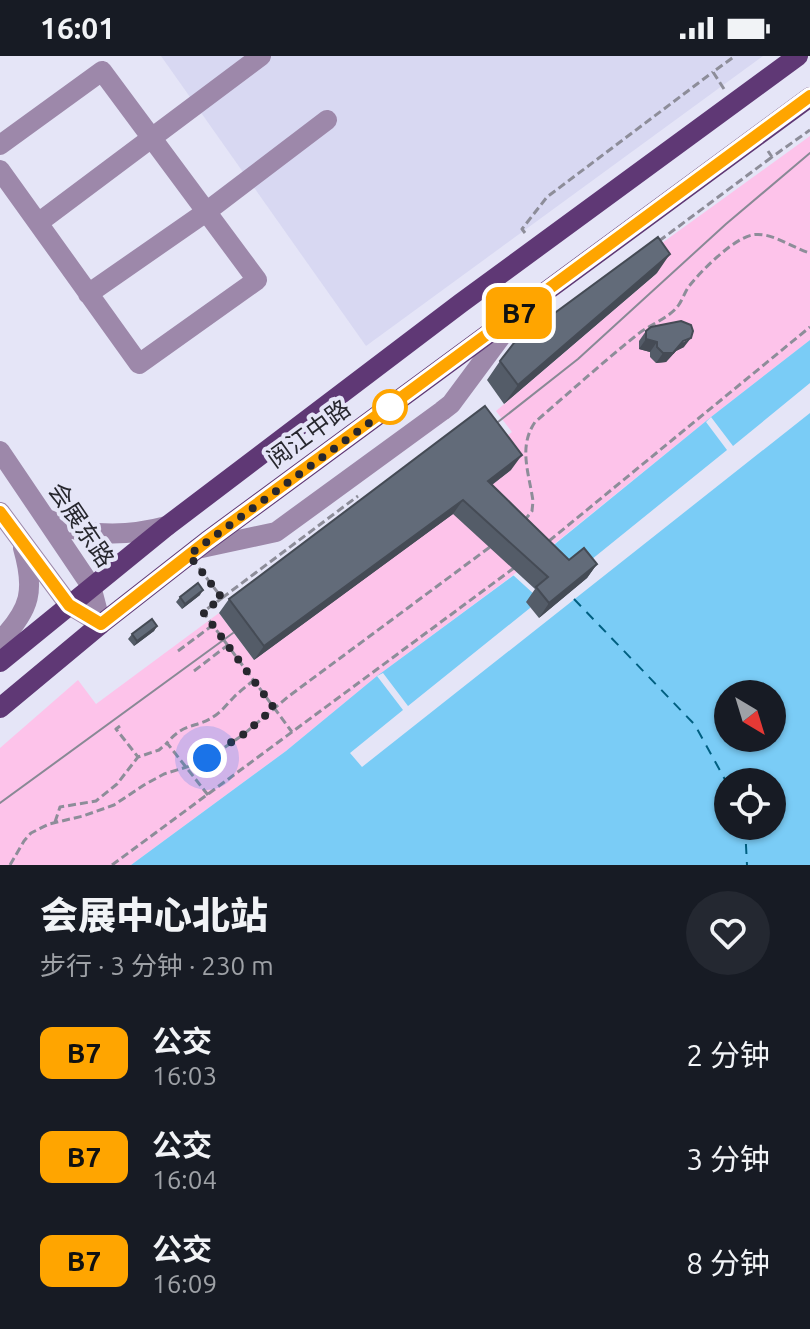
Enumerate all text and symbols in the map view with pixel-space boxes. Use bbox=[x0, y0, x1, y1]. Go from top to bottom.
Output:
text: 16:01 bbox=[40, 11, 115, 45]
line badge: B7 bbox=[483, 287, 555, 339]
text: B7 bbox=[502, 297, 536, 328]
unlabelled marker bbox=[373, 390, 407, 424]
street label: 阅江中路 bbox=[262, 394, 355, 473]
street label: 会展东路 bbox=[43, 477, 119, 572]
north arrow bbox=[714, 680, 786, 752]
map controls bbox=[714, 680, 786, 840]
your location bbox=[187, 738, 227, 778]
button: locate bbox=[714, 768, 786, 840]
button: heart bbox=[686, 891, 770, 975]
text: 会展中心北站 bbox=[40, 894, 268, 936]
text: 步行 · 3 分钟 · 230 m bbox=[40, 951, 274, 980]
text: 公交 bbox=[152, 1024, 212, 1058]
text: B7 bbox=[67, 1037, 101, 1068]
text: 2 分钟 bbox=[686, 1038, 770, 1072]
text: 16:03 bbox=[152, 1061, 217, 1090]
text: 公交 bbox=[152, 1128, 212, 1162]
text: B7 bbox=[67, 1141, 101, 1172]
text: 3 分钟 bbox=[686, 1142, 770, 1176]
text: 16:04 bbox=[152, 1165, 217, 1194]
text: 公交 bbox=[152, 1232, 212, 1266]
text: B7 bbox=[67, 1245, 101, 1276]
text: 8 分钟 bbox=[686, 1246, 770, 1280]
text: 16:09 bbox=[152, 1269, 217, 1298]

